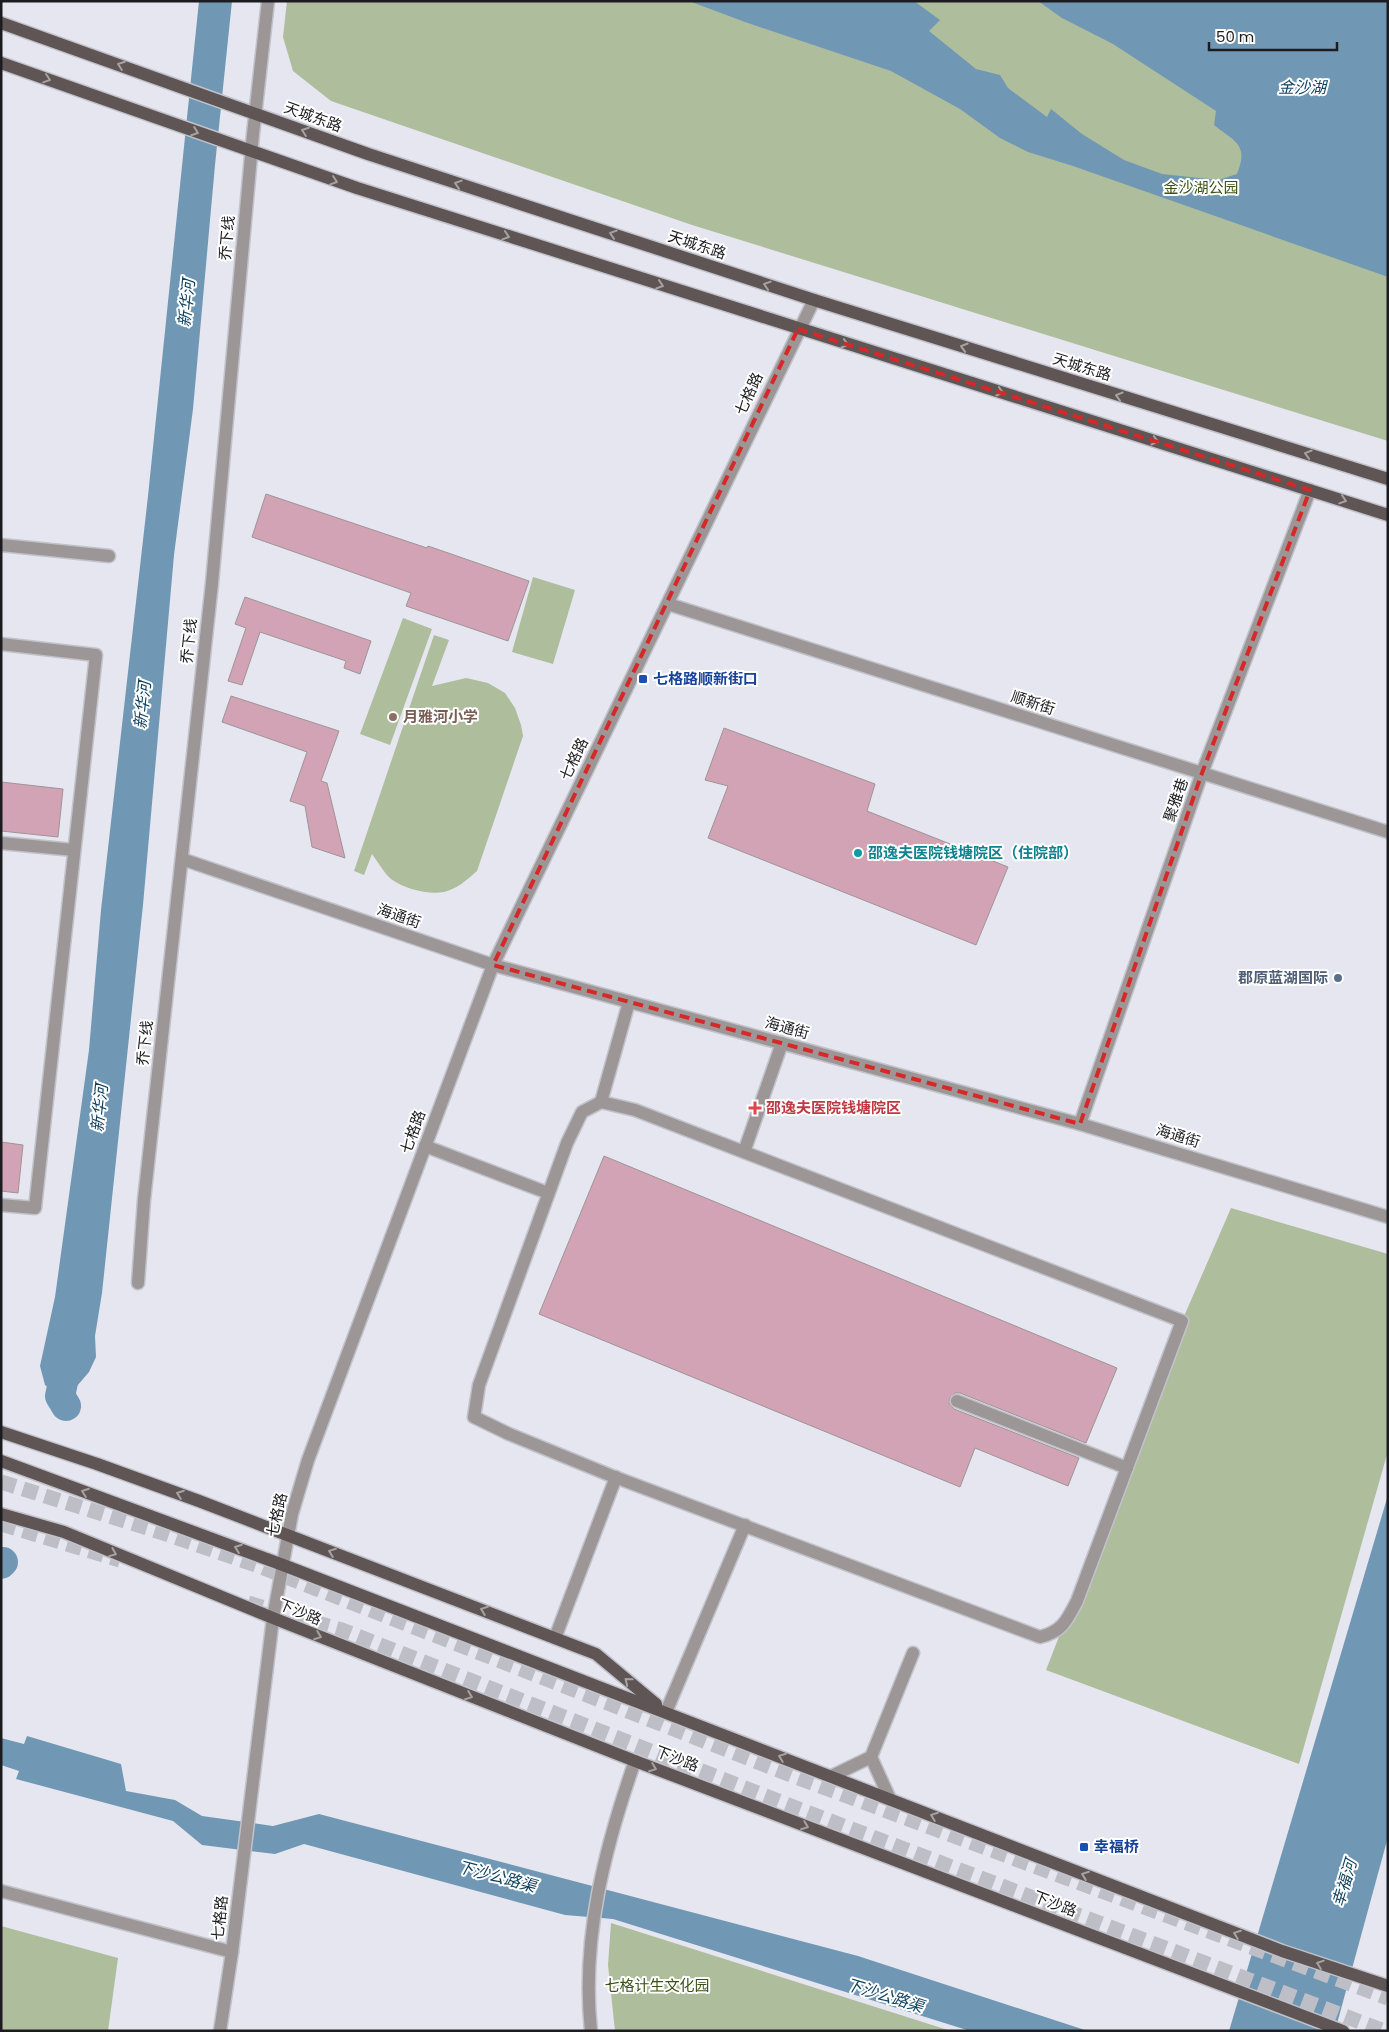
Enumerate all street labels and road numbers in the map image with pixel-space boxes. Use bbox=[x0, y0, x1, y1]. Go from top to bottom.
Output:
street label: 天城东路 bbox=[281, 96, 345, 137]
street label: 乔下线 bbox=[214, 215, 239, 261]
street label: 天城东路 bbox=[665, 225, 729, 264]
street label: 天城东路 bbox=[1050, 348, 1114, 385]
street label: 七格路 bbox=[730, 369, 768, 419]
street label: 乔下线 bbox=[176, 617, 201, 664]
street label: 顺新街 bbox=[1009, 686, 1058, 719]
street label: 七格路 bbox=[554, 734, 593, 784]
street label: 聚雅巷 bbox=[1158, 775, 1193, 825]
street label: 海通街 bbox=[374, 898, 424, 933]
street label: 海通街 bbox=[763, 1012, 812, 1043]
street label: 乔下线 bbox=[132, 1019, 157, 1066]
street label: 七格路 bbox=[395, 1107, 430, 1157]
street label: 海通街 bbox=[1154, 1119, 1203, 1152]
street label: 七格路 bbox=[261, 1491, 292, 1539]
street label: 下沙路 bbox=[275, 1593, 325, 1630]
street label: 下沙路 bbox=[652, 1741, 702, 1776]
street label: 下沙路 bbox=[1030, 1886, 1080, 1921]
street label: 七格路 bbox=[207, 1894, 232, 1941]

